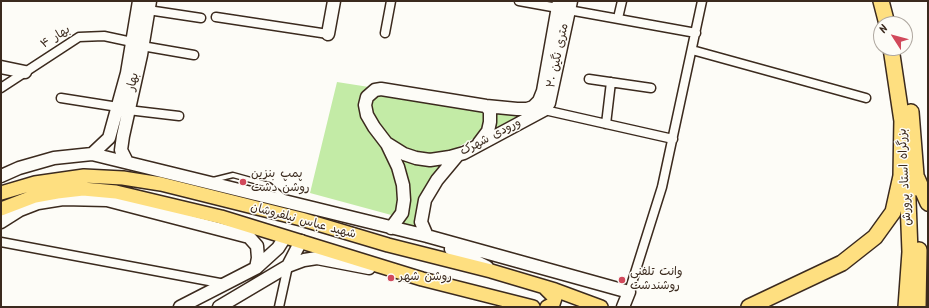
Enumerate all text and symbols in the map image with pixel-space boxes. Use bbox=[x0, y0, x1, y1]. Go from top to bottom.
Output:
north arrow bbox=[873, 16, 913, 56]
text: N bbox=[875, 21, 893, 38]
street label: ۲۰ متری نگین bbox=[545, 22, 573, 90]
street label: بهار ۴ bbox=[39, 23, 73, 53]
street label: بهار bbox=[125, 71, 143, 93]
street label: ورودی شهرک bbox=[458, 116, 524, 160]
street label: بزرگراه استاد پرورش bbox=[896, 128, 916, 226]
place label: پمپ بنزین روشن دشت bbox=[251, 168, 310, 196]
marker: پمپ بنزین روشن دشت bbox=[238, 177, 248, 187]
street label: شهید عباس نیلفروشان bbox=[249, 201, 357, 243]
place label: وانت تلفنی روشندشت bbox=[630, 266, 683, 294]
place label: روشن شهر bbox=[399, 271, 452, 285]
marker: روشن شهر bbox=[386, 273, 396, 283]
marker: وانت تلفنی روشندشت bbox=[617, 275, 627, 285]

